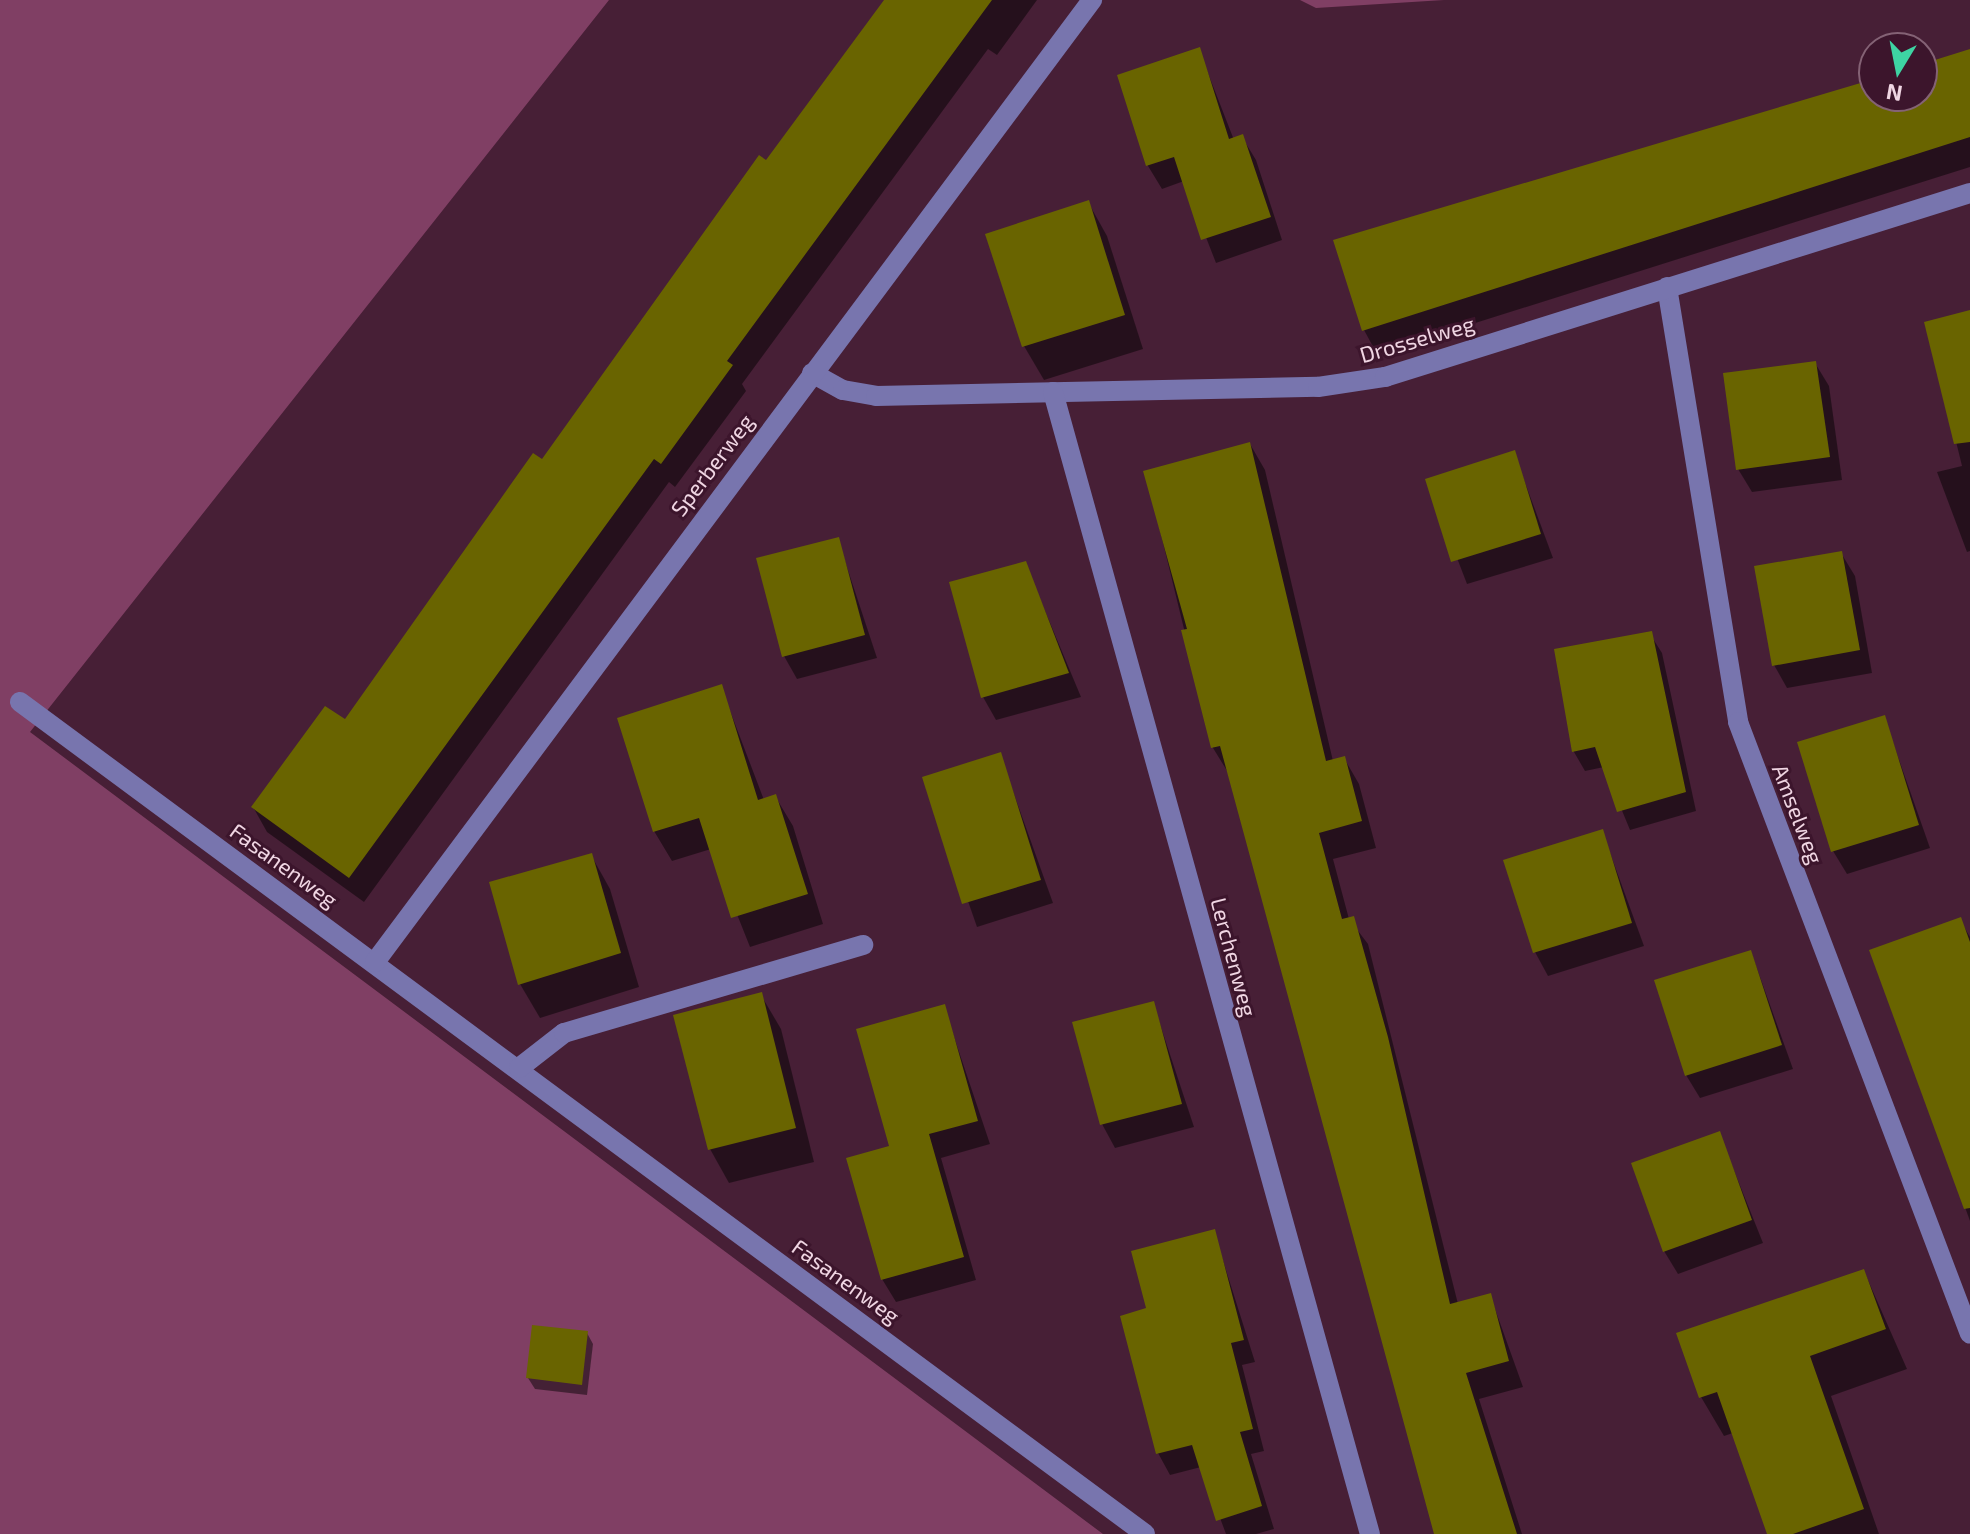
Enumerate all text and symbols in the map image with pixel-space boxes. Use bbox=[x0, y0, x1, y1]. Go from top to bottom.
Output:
north arrow bbox=[1858, 32, 1938, 112]
text: N bbox=[1884, 79, 1904, 108]
street label: Drosselweg bbox=[1357, 310, 1477, 368]
street label: Sperberweg bbox=[665, 409, 759, 521]
street label: Amselweg bbox=[1767, 761, 1829, 867]
street label: Fasanenweg bbox=[225, 817, 343, 913]
street label: Lerchenweg bbox=[1205, 895, 1263, 1019]
street label: Fasanenweg bbox=[787, 1233, 905, 1329]

